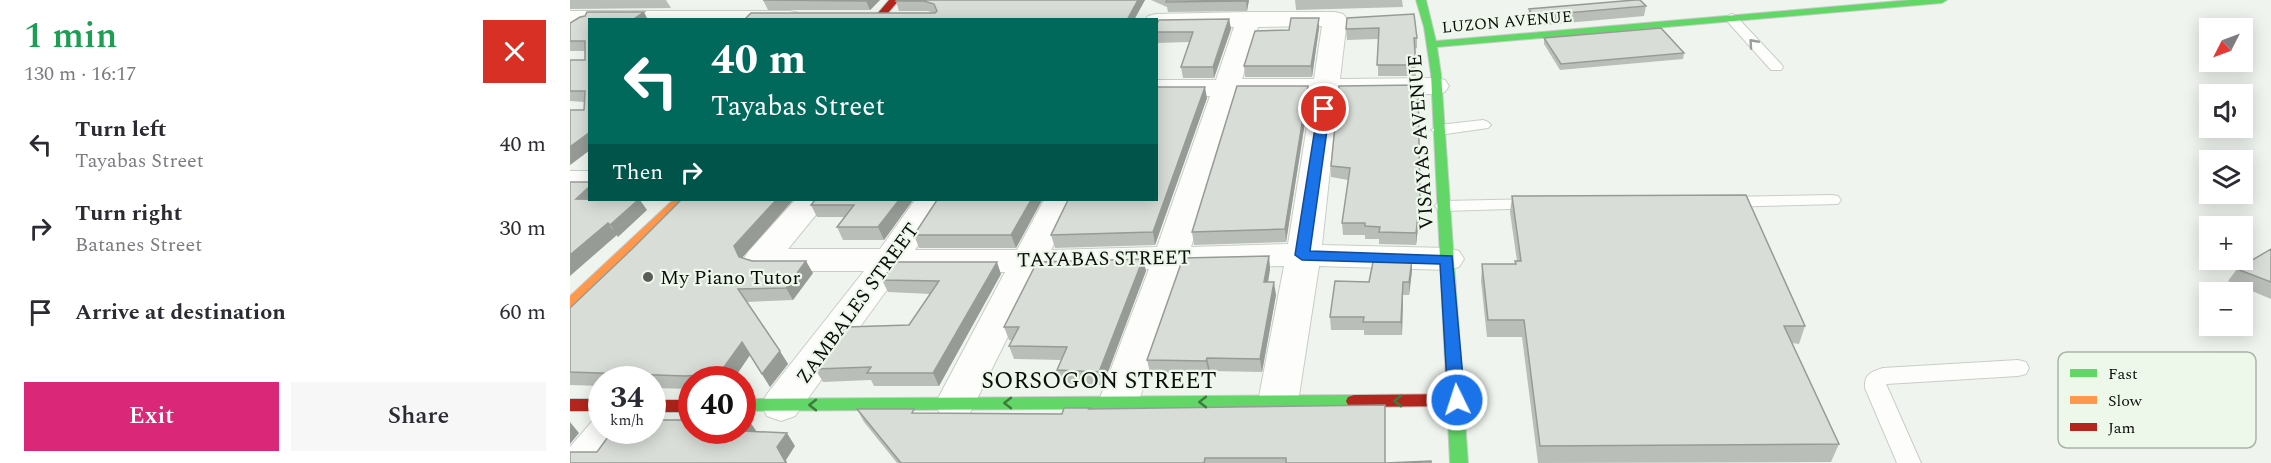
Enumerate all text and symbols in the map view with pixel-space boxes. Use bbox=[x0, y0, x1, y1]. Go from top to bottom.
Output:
street label: LUZON AVENUE bbox=[1441, 4, 1573, 40]
text: 1 min bbox=[24, 9, 117, 64]
north arrow bbox=[2199, 18, 2253, 72]
map controls bbox=[2199, 18, 2253, 336]
button: close bbox=[483, 20, 546, 83]
text: 40 m bbox=[711, 29, 806, 92]
one-way arrow bbox=[1749, 39, 1760, 49]
icon: left bbox=[612, 42, 690, 120]
street label: VISAYAS AVENUE bbox=[1400, 53, 1442, 231]
text: 130 m · 16:17 bbox=[24, 59, 136, 89]
pin bbox=[1298, 83, 1349, 134]
button: sound bbox=[2199, 84, 2253, 138]
text: Tayabas Street bbox=[711, 86, 885, 128]
icon: arrive bbox=[1307, 92, 1340, 125]
text: Turn left bbox=[75, 113, 167, 146]
icon: left bbox=[24, 128, 57, 161]
text: 40 m bbox=[500, 128, 546, 161]
text: Tayabas Street bbox=[75, 146, 204, 176]
button: layers bbox=[2199, 150, 2253, 204]
text: Then bbox=[612, 156, 663, 189]
icon: right bbox=[675, 156, 708, 189]
text: Turn right bbox=[75, 197, 182, 230]
icon: right bbox=[24, 212, 57, 245]
text: 30 m bbox=[500, 212, 546, 245]
button: + bbox=[2199, 216, 2253, 270]
street label: ZAMBALES STREET bbox=[789, 217, 927, 390]
text: Batanes Street bbox=[75, 230, 202, 260]
street label: TAYABAS STREET bbox=[1017, 242, 1191, 276]
place label: My Piano Tutor bbox=[660, 263, 800, 293]
marker: My Piano Tutor bbox=[641, 270, 655, 284]
button: − bbox=[2199, 282, 2253, 336]
icon: arrive bbox=[24, 296, 57, 329]
text: Arrive at destination bbox=[75, 296, 286, 329]
text: 60 m bbox=[500, 296, 546, 329]
legend bbox=[2058, 352, 2256, 448]
text: Fast bbox=[2108, 362, 2138, 386]
street label: SORSOGON STREET bbox=[981, 363, 1217, 399]
speed limit sign: 40 bbox=[678, 366, 756, 444]
position arrow bbox=[1425, 368, 1489, 432]
text: 34 bbox=[610, 375, 644, 421]
button: Exit bbox=[24, 382, 279, 451]
button: Share bbox=[291, 382, 546, 451]
text: Slow bbox=[2108, 389, 2143, 413]
one-way arrow bbox=[1394, 395, 1403, 407]
one-way arrow bbox=[1199, 396, 1208, 408]
one-way arrow bbox=[1004, 397, 1013, 409]
one-way arrow bbox=[809, 399, 818, 411]
text: km/h bbox=[610, 409, 644, 432]
text: Jam bbox=[2108, 416, 2136, 440]

